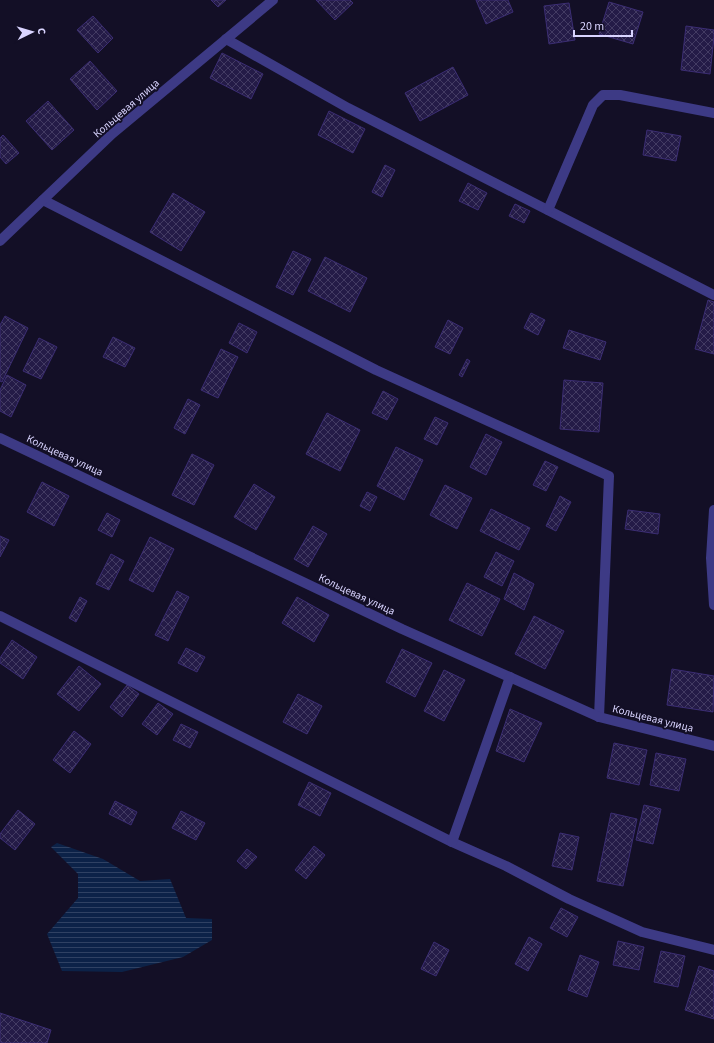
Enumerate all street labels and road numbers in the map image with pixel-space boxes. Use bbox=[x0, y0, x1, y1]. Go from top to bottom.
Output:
street label: Кольцевая улица bbox=[90, 76, 163, 141]
street label: Кольцевая улица bbox=[24, 431, 106, 480]
street label: Кольцевая улица bbox=[316, 570, 398, 619]
street label: Кольцевая улица bbox=[611, 701, 695, 736]

